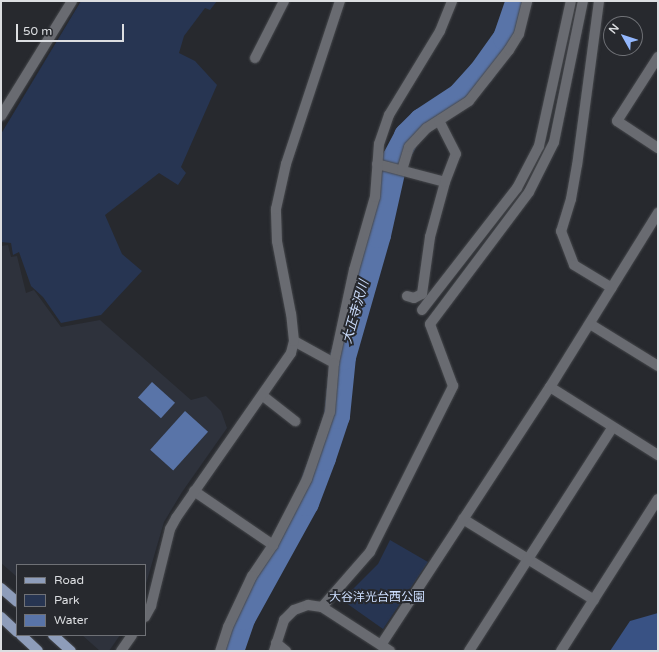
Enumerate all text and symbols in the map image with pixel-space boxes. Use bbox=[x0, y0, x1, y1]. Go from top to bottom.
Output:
scale bar bbox=[18, 16, 126, 42]
north arrow bbox=[603, 16, 643, 56]
text: N bbox=[606, 21, 622, 36]
text: 50 m bbox=[23, 24, 52, 38]
water label: 大正寺沢川 bbox=[340, 279, 372, 345]
legend bbox=[16, 564, 146, 636]
text: Road bbox=[54, 573, 84, 587]
park label: 大谷洋光台西公園 bbox=[329, 591, 425, 605]
text: Park bbox=[54, 593, 80, 607]
text: Water bbox=[54, 613, 88, 627]

